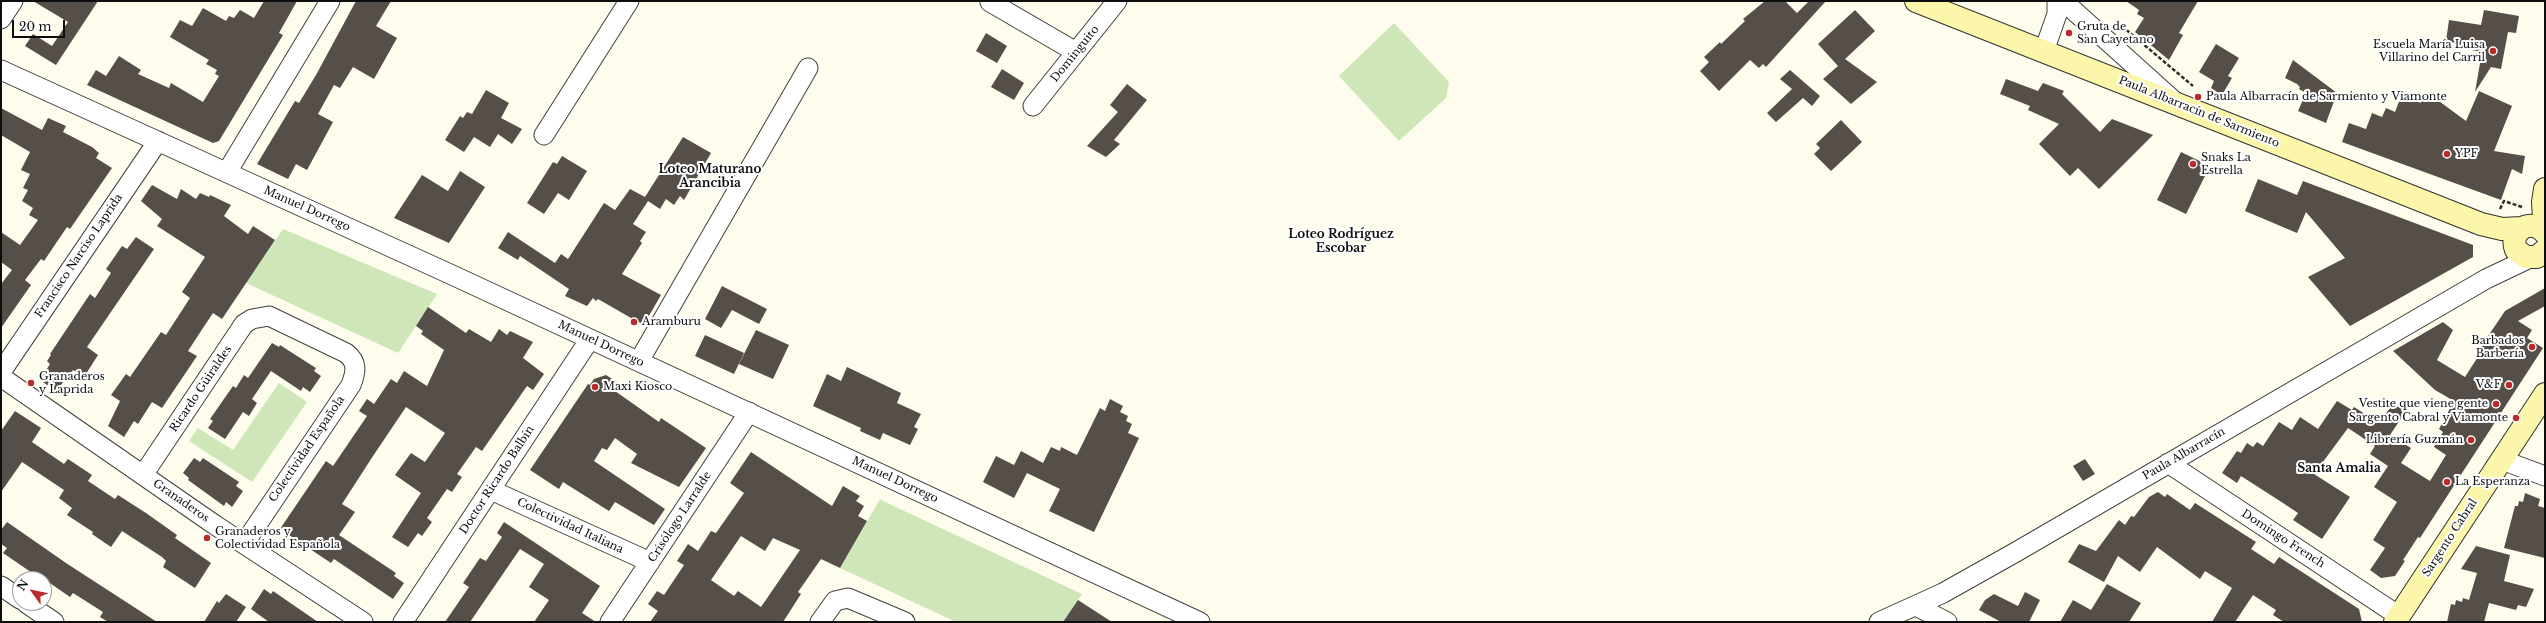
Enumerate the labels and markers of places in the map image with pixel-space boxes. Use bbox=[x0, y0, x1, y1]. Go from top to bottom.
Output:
place label: Gruta de San Cayetano bbox=[2077, 20, 2154, 46]
marker: Gruta de San Cayetano bbox=[2064, 28, 2074, 38]
place label: Escuela María Luisa Villarino del Carril bbox=[2373, 38, 2485, 64]
marker: Escuela María Luisa Villarino del Carril bbox=[2488, 46, 2498, 56]
place label: Paula Albarracín de Sarmiento y Viamonte bbox=[2206, 90, 2447, 104]
marker: Paula Albarracín de Sarmiento y Viamonte bbox=[2193, 92, 2203, 102]
place label: YPF bbox=[2455, 147, 2478, 161]
marker: YPF bbox=[2442, 149, 2452, 159]
place label: Snaks La Estrella bbox=[2201, 151, 2251, 177]
marker: Snaks La Estrella bbox=[2188, 159, 2198, 169]
place label: Aramburu bbox=[642, 315, 701, 329]
marker: Aramburu bbox=[629, 317, 639, 327]
place label: Barbados Barbería bbox=[2471, 334, 2524, 360]
marker: Barbados Barbería bbox=[2527, 342, 2537, 352]
place label: Granaderos y Laprida bbox=[39, 370, 105, 396]
marker: Granaderos y Laprida bbox=[26, 378, 36, 388]
place label: V&F bbox=[2476, 378, 2501, 392]
place label: Maxi Kiosco bbox=[603, 380, 672, 394]
marker: V&F bbox=[2504, 380, 2514, 390]
marker: Maxi Kiosco bbox=[590, 382, 600, 392]
place label: Vestite que viene gente bbox=[2359, 397, 2488, 411]
marker: Vestite que viene gente bbox=[2491, 399, 2501, 409]
place label: Sargento Cabral y Viamonte bbox=[2349, 411, 2508, 425]
marker: Sargento Cabral y Viamonte bbox=[2511, 413, 2521, 423]
place label: Librería Guzmán bbox=[2366, 433, 2463, 447]
marker: Librería Guzmán bbox=[2466, 435, 2476, 445]
place label: La Esperanza bbox=[2455, 475, 2530, 489]
marker: La Esperanza bbox=[2442, 477, 2452, 487]
place label: Granaderos y Colectividad Española bbox=[215, 525, 340, 551]
marker: Granaderos y Colectividad Española bbox=[202, 533, 212, 543]

